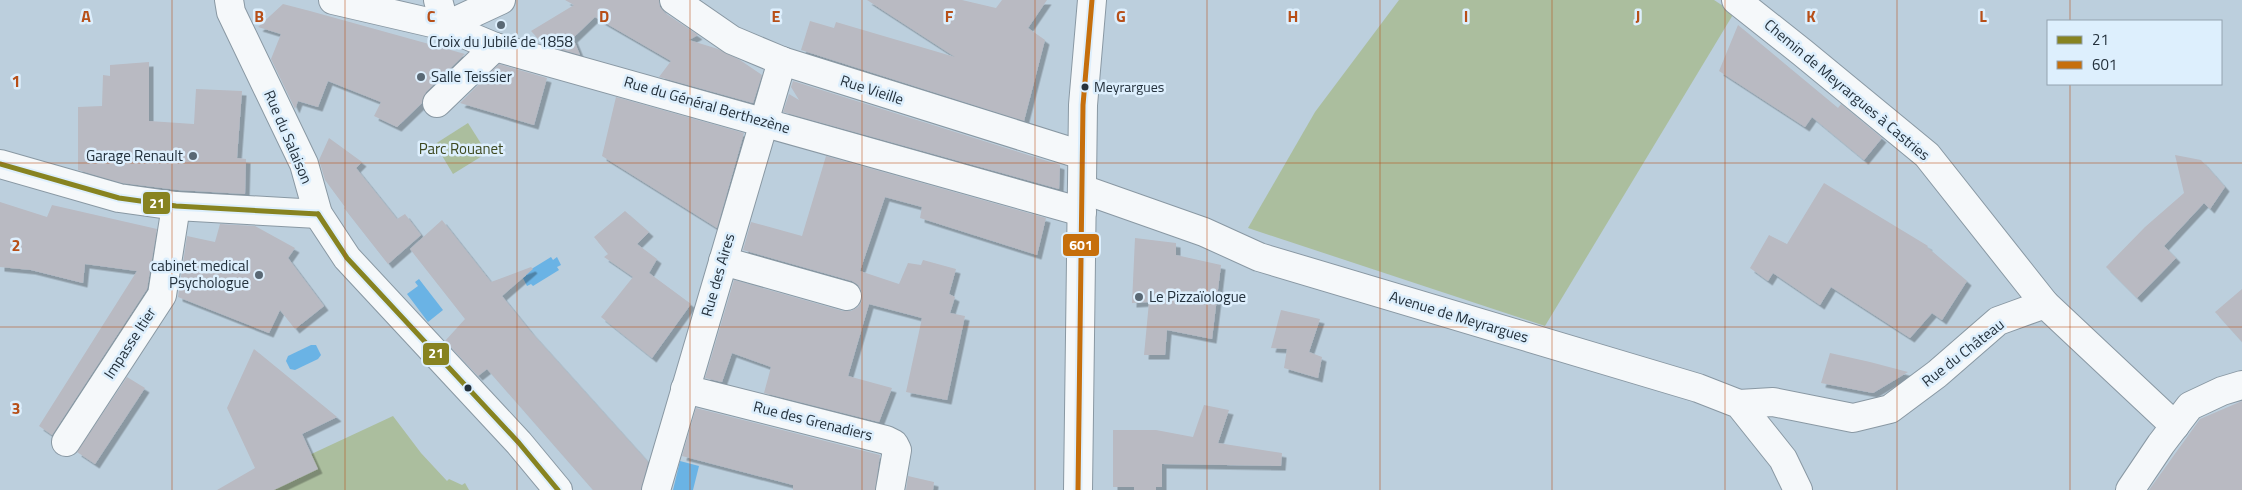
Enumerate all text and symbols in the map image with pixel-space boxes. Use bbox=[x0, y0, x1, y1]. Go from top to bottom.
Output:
text: A bbox=[81, 4, 91, 28]
text: B bbox=[254, 4, 264, 28]
text: C bbox=[427, 4, 436, 28]
text: D bbox=[599, 4, 609, 28]
text: E bbox=[772, 4, 781, 28]
text: F bbox=[945, 4, 954, 28]
text: G bbox=[1116, 4, 1126, 28]
text: H bbox=[1288, 4, 1298, 28]
text: I bbox=[1464, 4, 1468, 28]
text: J bbox=[1636, 4, 1640, 28]
text: K bbox=[1806, 4, 1816, 28]
text: L bbox=[1979, 4, 1987, 28]
street label: Chemin de Meyrargues à Castries bbox=[1759, 13, 1935, 166]
marker: Croix du Jubilé de 1858 bbox=[495, 19, 507, 31]
legend bbox=[2047, 20, 2222, 85]
text: 21 bbox=[2092, 28, 2109, 51]
place label: Croix du Jubilé de 1858 bbox=[429, 30, 573, 53]
text: 601 bbox=[2092, 53, 2117, 76]
place label: Salle Teissier bbox=[431, 65, 512, 88]
street label: Rue Vieille bbox=[837, 68, 907, 111]
text: 1 bbox=[12, 69, 20, 93]
street label: Rue du Général Berthezène bbox=[621, 70, 793, 139]
marker: Salle Teissier bbox=[415, 71, 427, 83]
place label: Meyrargues bbox=[1094, 76, 1164, 97]
marker: Meyrargues bbox=[1080, 82, 1090, 92]
street label: Rue du Salaison bbox=[258, 86, 319, 187]
park label: Parc Rouanet bbox=[419, 137, 504, 160]
place label: Garage Renault bbox=[86, 144, 184, 167]
marker: Garage Renault bbox=[187, 150, 199, 162]
line badge: 21 bbox=[142, 191, 171, 215]
text: 21 bbox=[149, 192, 165, 213]
street label: Rue des Aires bbox=[695, 231, 740, 319]
text: 2 bbox=[12, 233, 20, 257]
line badge: 601 bbox=[1062, 233, 1100, 257]
text: 601 bbox=[1069, 234, 1093, 255]
place label: cabinet medical Psychologue bbox=[151, 254, 249, 294]
marker: cabinet medical Psychologue bbox=[253, 269, 265, 281]
street label: Avenue de Meyrargues bbox=[1387, 284, 1532, 349]
place label: Le Pizzaïologue bbox=[1149, 285, 1246, 308]
marker: Le Pizzaïologue bbox=[1133, 291, 1145, 303]
street label: Impasse Itier bbox=[98, 302, 161, 383]
street label: Rue du Château bbox=[1916, 313, 2009, 392]
line badge: 21 bbox=[422, 342, 450, 366]
text: 21 bbox=[428, 342, 444, 363]
unlabelled marker bbox=[463, 383, 473, 393]
street label: Rue des Grenadiers bbox=[751, 395, 875, 446]
text: 3 bbox=[12, 396, 20, 420]

